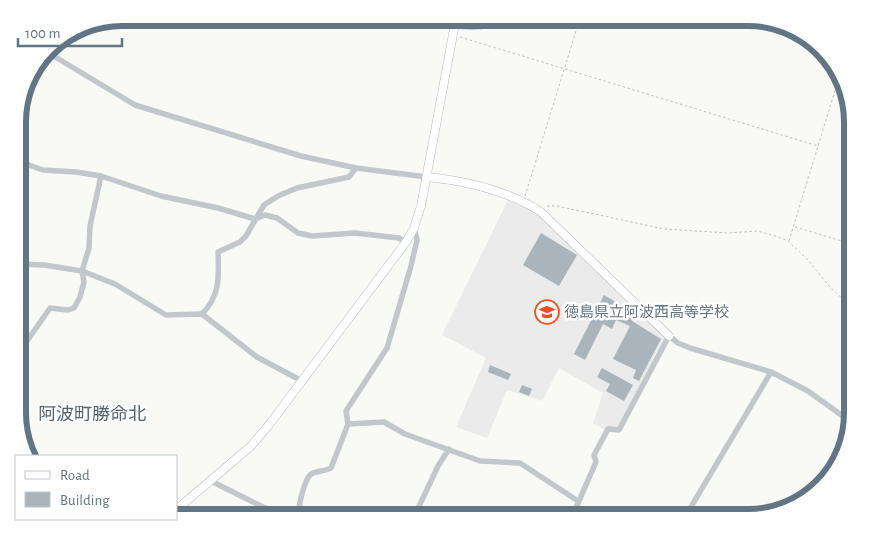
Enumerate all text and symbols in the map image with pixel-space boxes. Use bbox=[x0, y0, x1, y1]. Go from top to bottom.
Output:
scale bar bbox=[18, 15, 121, 47]
text: 100 m bbox=[25, 26, 60, 41]
school or university icon: 徳島県立阿波西高等学校 bbox=[534, 299, 560, 325]
place label: 徳島県立阿波西高等学校 bbox=[564, 304, 729, 320]
district label: 阿波町勝命北 bbox=[38, 404, 146, 424]
legend bbox=[15, 455, 178, 520]
text: Road bbox=[60, 468, 90, 483]
text: Building bbox=[60, 493, 110, 508]

